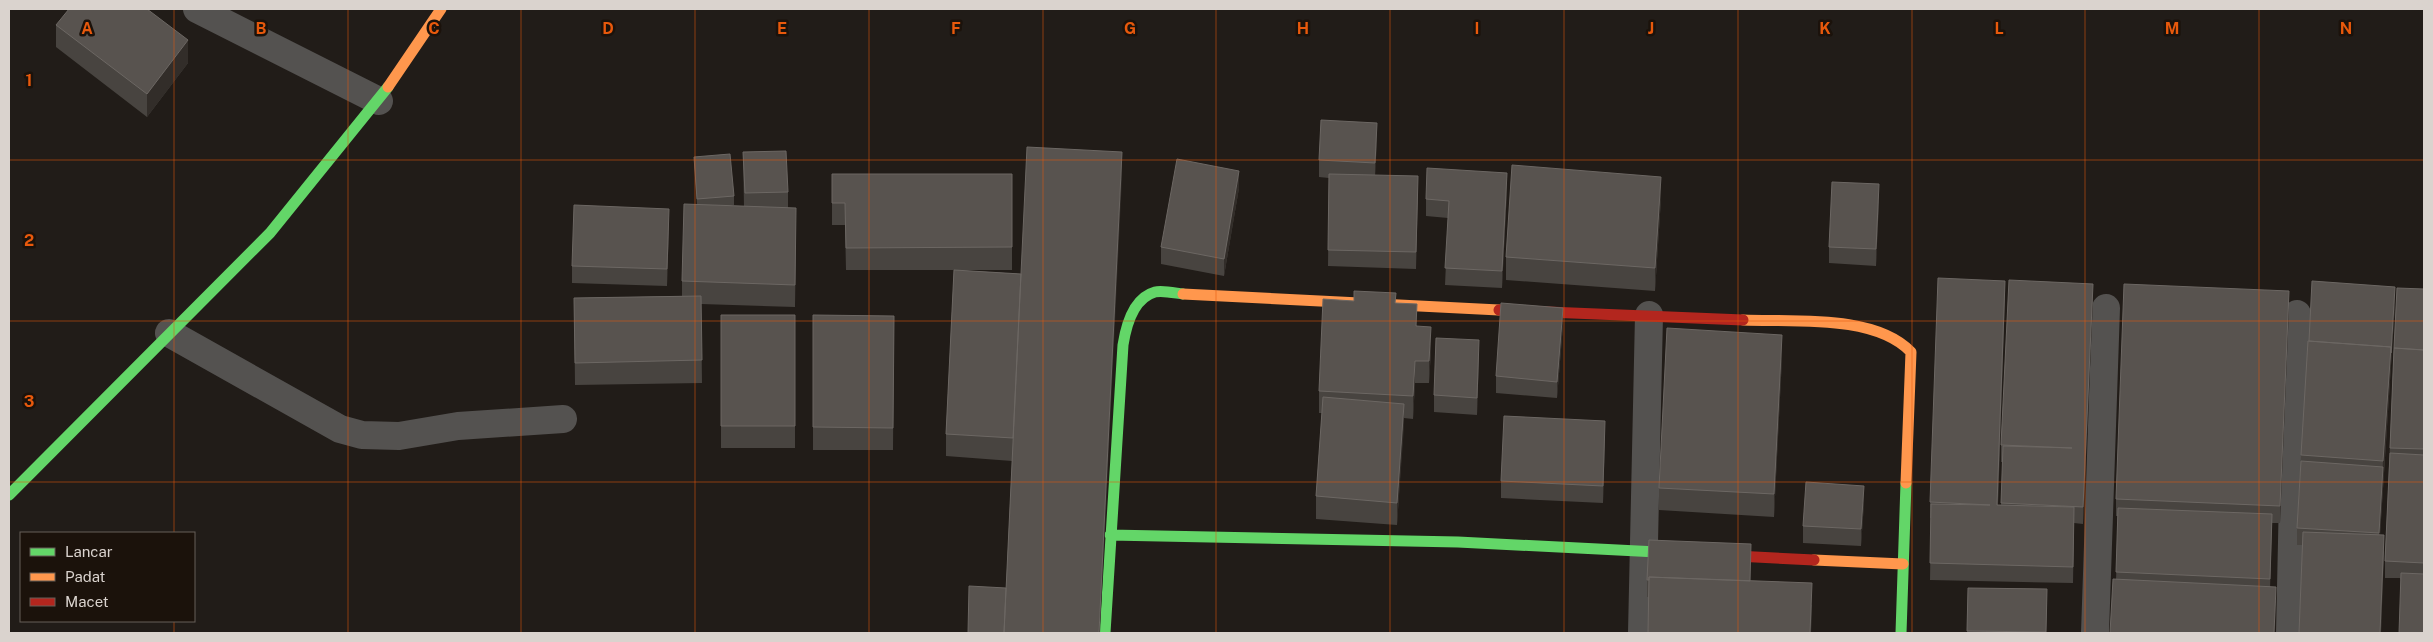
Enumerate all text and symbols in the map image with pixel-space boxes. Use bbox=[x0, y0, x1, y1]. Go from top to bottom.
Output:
text: A bbox=[81, 19, 93, 38]
text: B bbox=[256, 19, 267, 38]
text: C bbox=[428, 19, 440, 38]
text: D bbox=[602, 19, 614, 38]
text: E bbox=[777, 19, 787, 38]
text: F bbox=[951, 19, 961, 38]
text: G bbox=[1124, 19, 1136, 38]
text: H bbox=[1297, 19, 1309, 38]
text: I bbox=[1475, 19, 1479, 38]
text: J bbox=[1648, 19, 1654, 38]
text: K bbox=[1819, 19, 1831, 38]
text: L bbox=[1994, 19, 2004, 38]
text: M bbox=[2165, 19, 2179, 38]
text: N bbox=[2340, 19, 2352, 38]
text: 1 bbox=[26, 71, 32, 90]
text: 2 bbox=[24, 231, 34, 250]
text: 3 bbox=[24, 392, 34, 411]
legend bbox=[20, 532, 195, 622]
text: Lancar bbox=[65, 543, 113, 560]
text: Padat bbox=[65, 568, 106, 585]
text: Macet bbox=[65, 593, 109, 610]

